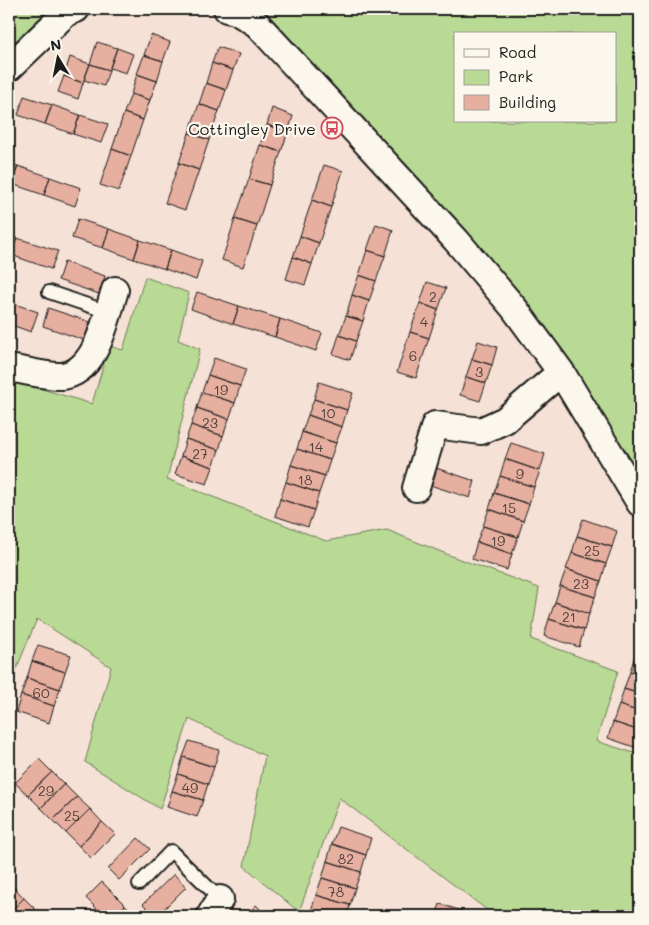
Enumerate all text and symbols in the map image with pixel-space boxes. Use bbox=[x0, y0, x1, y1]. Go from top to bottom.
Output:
north arrow bbox=[32, 32, 82, 82]
legend bbox=[454, 32, 616, 122]
text: N bbox=[49, 34, 63, 55]
text: Road bbox=[499, 42, 536, 62]
text: Park bbox=[499, 66, 533, 86]
text: Building bbox=[499, 92, 556, 112]
bus stop icon: Cottingley Drive bbox=[320, 116, 344, 140]
place label: Cottingley Drive bbox=[188, 118, 316, 139]
house number: 2 bbox=[429, 287, 437, 306]
house number: 4 bbox=[420, 312, 429, 331]
house number: 6 bbox=[409, 346, 417, 365]
house number: 3 bbox=[475, 362, 483, 381]
house number: 19 bbox=[214, 380, 228, 399]
house number: 10 bbox=[321, 403, 336, 422]
house number: 23 bbox=[202, 413, 218, 432]
house number: 14 bbox=[309, 437, 324, 456]
house number: 27 bbox=[192, 444, 208, 463]
house number: 9 bbox=[516, 464, 524, 483]
house number: 18 bbox=[298, 470, 312, 489]
house number: 15 bbox=[502, 498, 516, 517]
house number: 19 bbox=[491, 531, 505, 550]
house number: 25 bbox=[584, 541, 600, 560]
house number: 23 bbox=[573, 574, 589, 593]
house number: 21 bbox=[562, 607, 576, 626]
house number: 60 bbox=[32, 683, 50, 702]
house number: 49 bbox=[182, 778, 198, 797]
house number: 29 bbox=[38, 781, 54, 800]
house number: 25 bbox=[64, 806, 80, 825]
house number: 82 bbox=[338, 849, 354, 868]
house number: 78 bbox=[328, 882, 344, 901]

